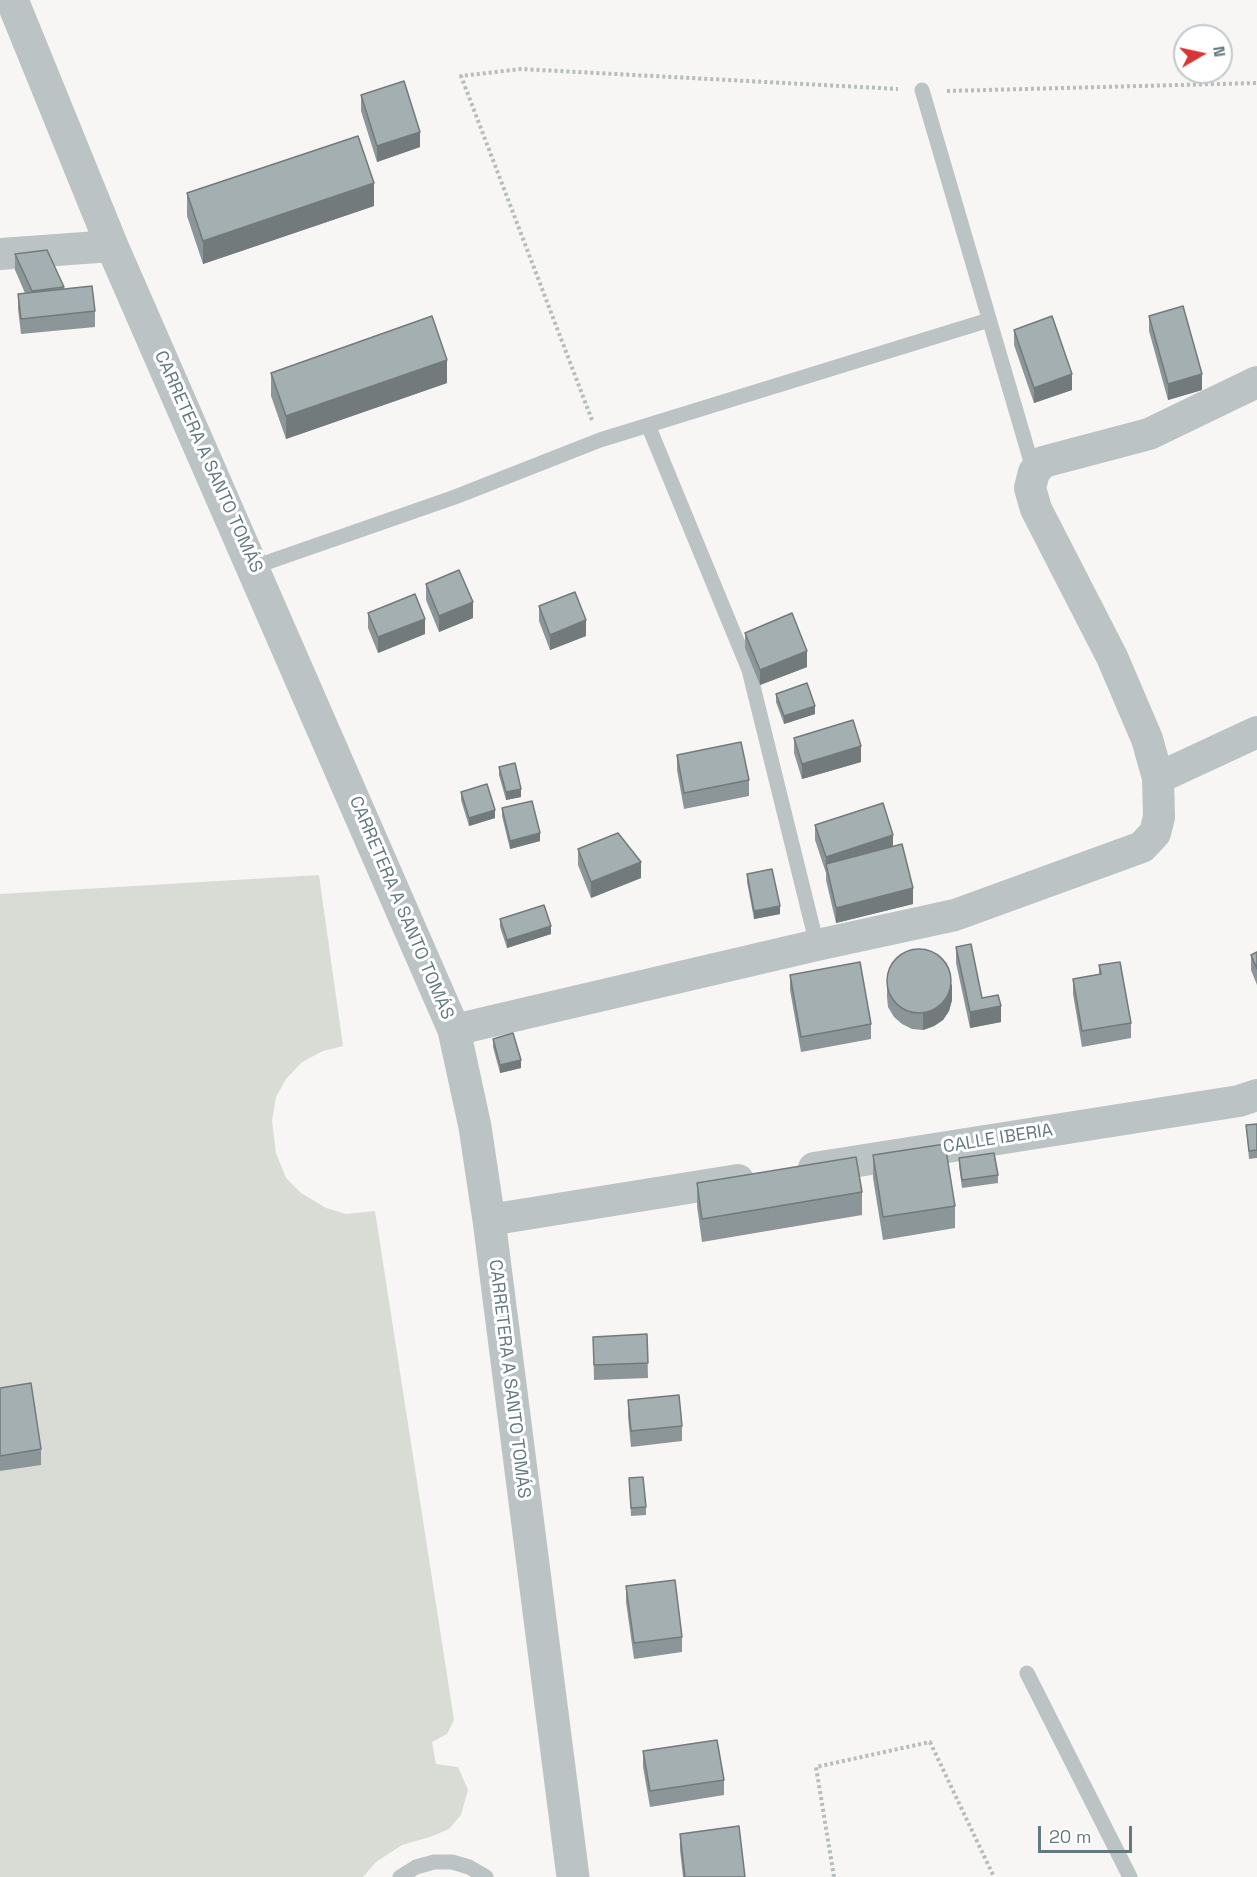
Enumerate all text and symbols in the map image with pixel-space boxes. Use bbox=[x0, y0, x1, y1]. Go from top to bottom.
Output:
north arrow bbox=[1173, 24, 1233, 84]
text: N bbox=[1208, 44, 1231, 58]
street label: CARRETERA A SANTO TOMÁS bbox=[149, 348, 267, 576]
street label: CARRETERA A SANTO TOMÁS bbox=[344, 793, 458, 1023]
street label: CALLE IBERIA bbox=[942, 1120, 1054, 1158]
street label: CARRETERA A SANTO TOMÁS bbox=[484, 1258, 534, 1500]
scale bar bbox=[1041, 1814, 1136, 1852]
text: 20 m bbox=[1049, 1825, 1092, 1848]

